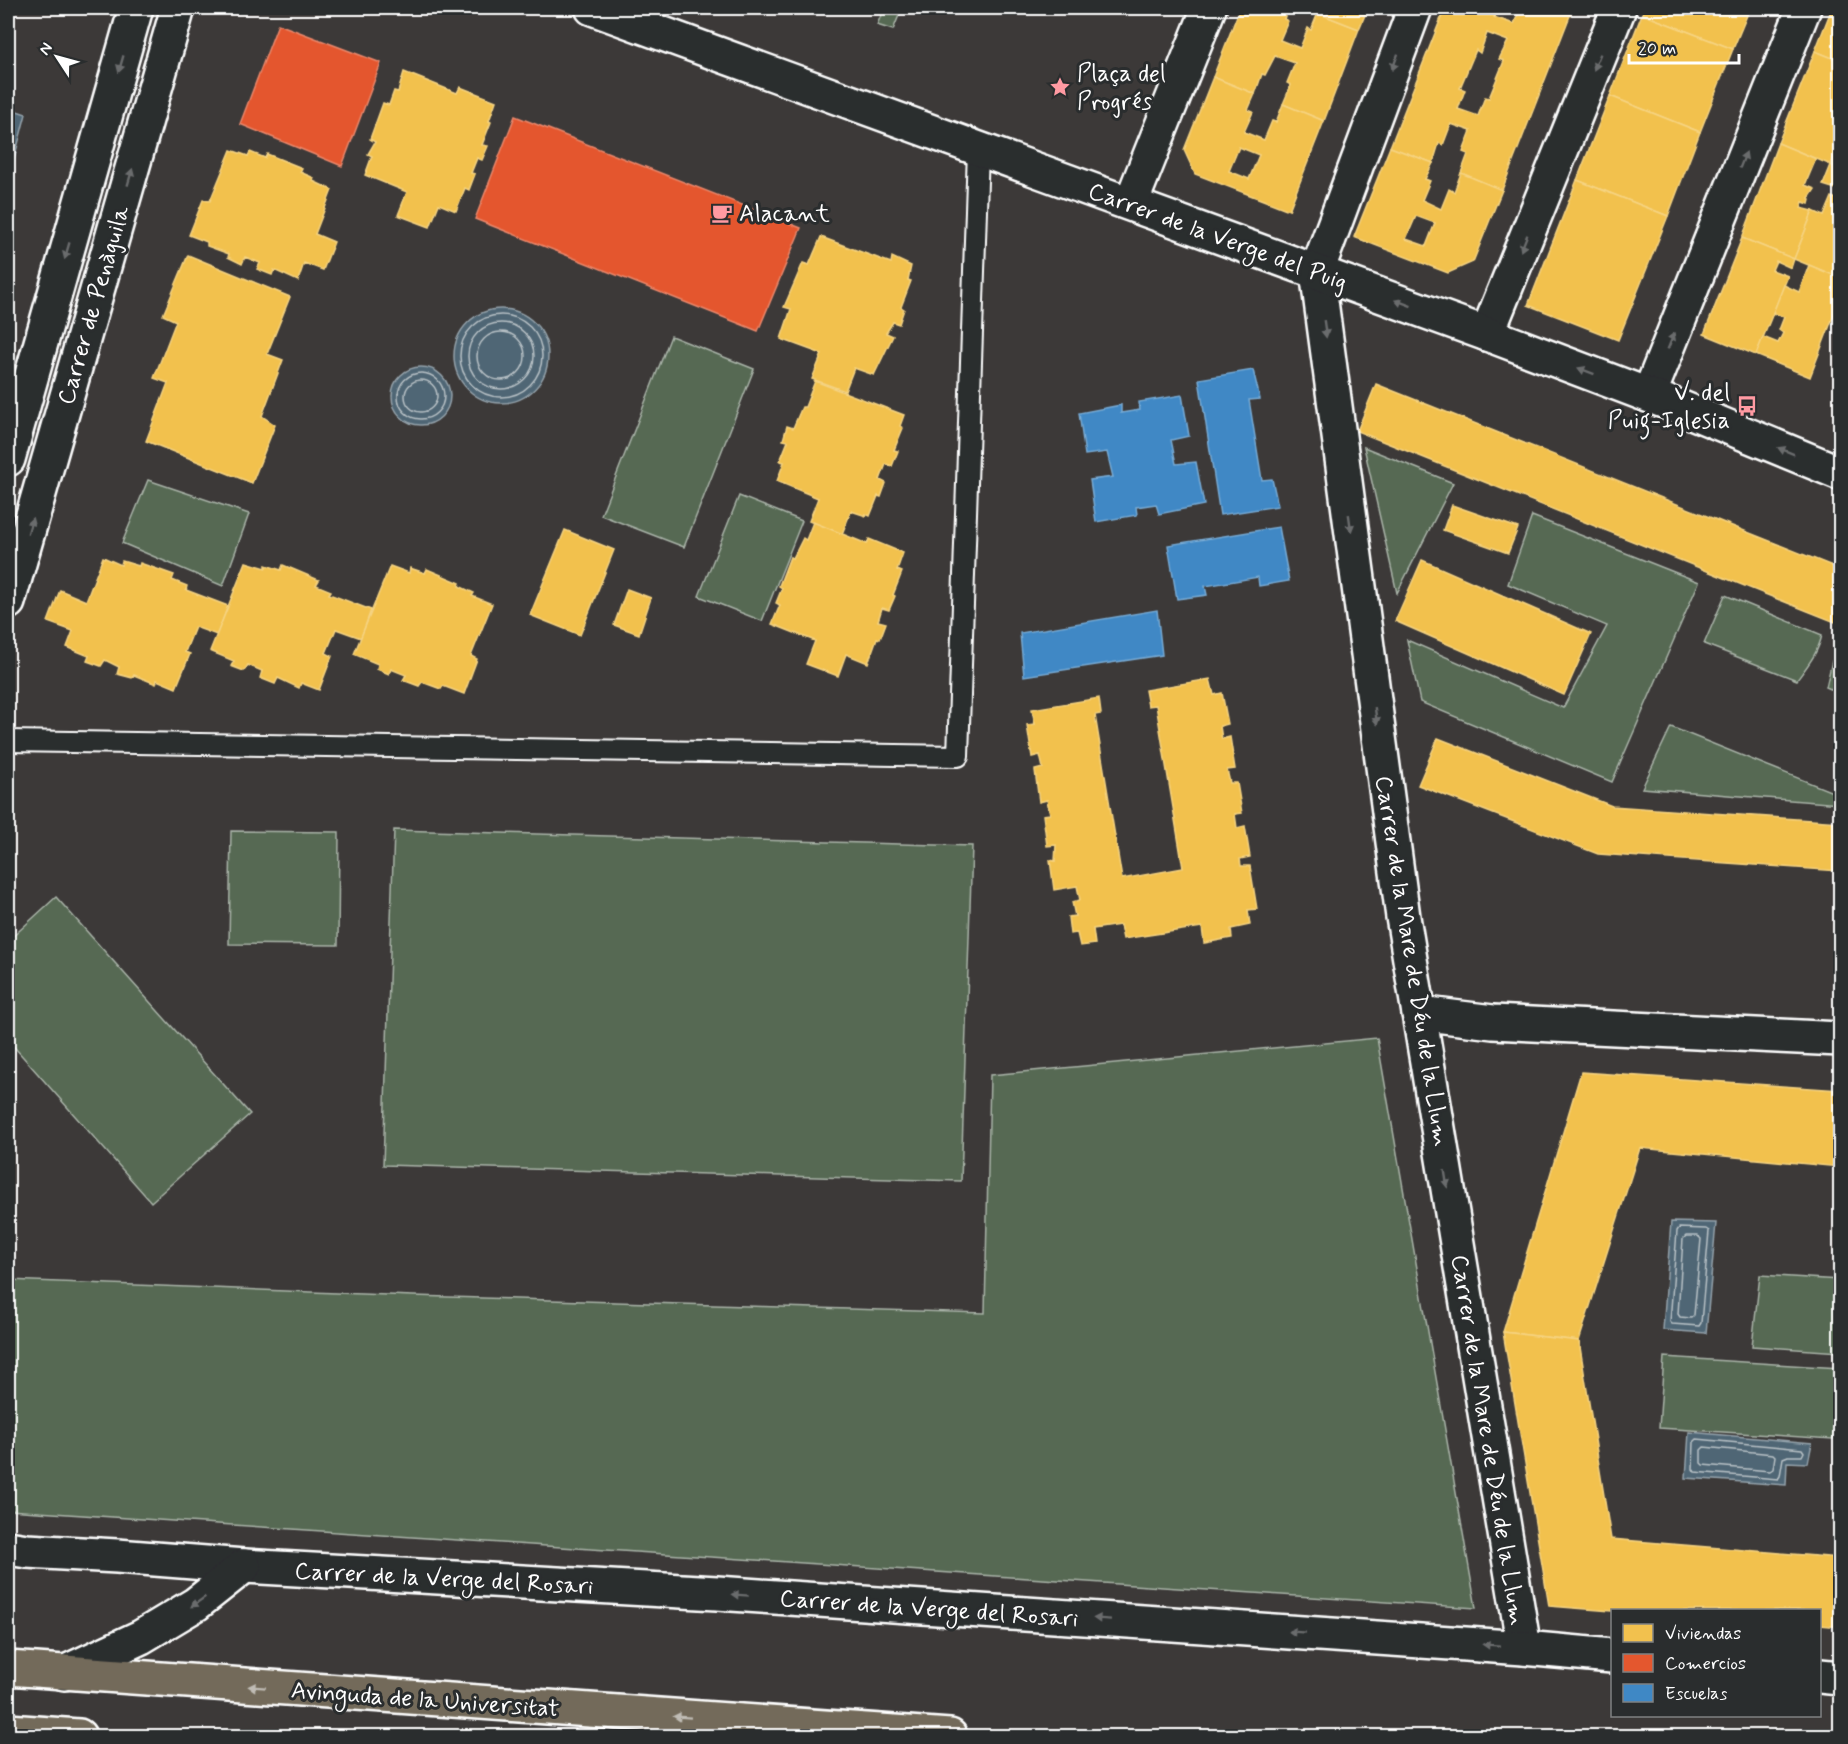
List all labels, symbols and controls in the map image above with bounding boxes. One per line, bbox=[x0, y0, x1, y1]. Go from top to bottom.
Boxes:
north arrow bbox=[27, 27, 87, 87]
scale bar bbox=[1629, 27, 1738, 65]
text: 20 m bbox=[1638, 37, 1676, 61]
text: N bbox=[34, 39, 58, 60]
one-way arrow bbox=[1389, 53, 1399, 71]
one-way arrow bbox=[1592, 53, 1601, 71]
one-way arrow bbox=[116, 55, 125, 73]
place label: Plaça del Progrés bbox=[1077, 59, 1166, 118]
place icon: Plaça del Progrés bbox=[1048, 75, 1072, 99]
one-way arrow bbox=[1739, 151, 1748, 169]
one-way arrow bbox=[126, 168, 135, 186]
street label: Carrer de la Verge del Puig bbox=[1083, 176, 1351, 301]
place label: Alacant bbox=[739, 199, 830, 230]
cafe icon: Alacant bbox=[710, 201, 734, 225]
street label: Carrer de Penàguila bbox=[51, 202, 138, 408]
one-way arrow bbox=[1519, 234, 1529, 252]
one-way arrow bbox=[62, 242, 71, 260]
one-way arrow bbox=[1394, 298, 1412, 307]
one-way arrow bbox=[1320, 320, 1329, 339]
one-way arrow bbox=[1667, 332, 1676, 350]
one-way arrow bbox=[1576, 366, 1594, 376]
place label: V. del Puig-Iglesia bbox=[1608, 378, 1730, 440]
bus stop icon: V. del Puig-Iglesia bbox=[1735, 394, 1759, 418]
one-way arrow bbox=[1777, 446, 1795, 456]
one-way arrow bbox=[1346, 513, 1355, 532]
one-way arrow bbox=[25, 517, 35, 535]
one-way arrow bbox=[1371, 706, 1381, 725]
street label: Carrer de la Mare de Déu de la Llum bbox=[1367, 773, 1456, 1149]
one-way arrow bbox=[1442, 1169, 1451, 1188]
street label: Carrer de la Mare de Déu de la Llum bbox=[1443, 1252, 1532, 1628]
street label: Carrer de la Verge del Rosari bbox=[294, 1556, 594, 1605]
street label: Carrer de la Verge del Rosari bbox=[778, 1584, 1079, 1637]
one-way arrow bbox=[731, 1590, 750, 1600]
one-way arrow bbox=[190, 1596, 206, 1607]
legend bbox=[1611, 1609, 1821, 1717]
one-way arrow bbox=[1093, 1615, 1112, 1624]
text: Viviendas bbox=[1665, 1622, 1741, 1646]
one-way arrow bbox=[1287, 1628, 1306, 1637]
one-way arrow bbox=[1482, 1641, 1501, 1650]
text: Comercios bbox=[1665, 1652, 1746, 1676]
street label: Avinguda de la Universitat bbox=[290, 1676, 560, 1727]
one-way arrow bbox=[248, 1682, 267, 1692]
text: Escuelas bbox=[1665, 1682, 1727, 1706]
one-way arrow bbox=[673, 1713, 692, 1722]

